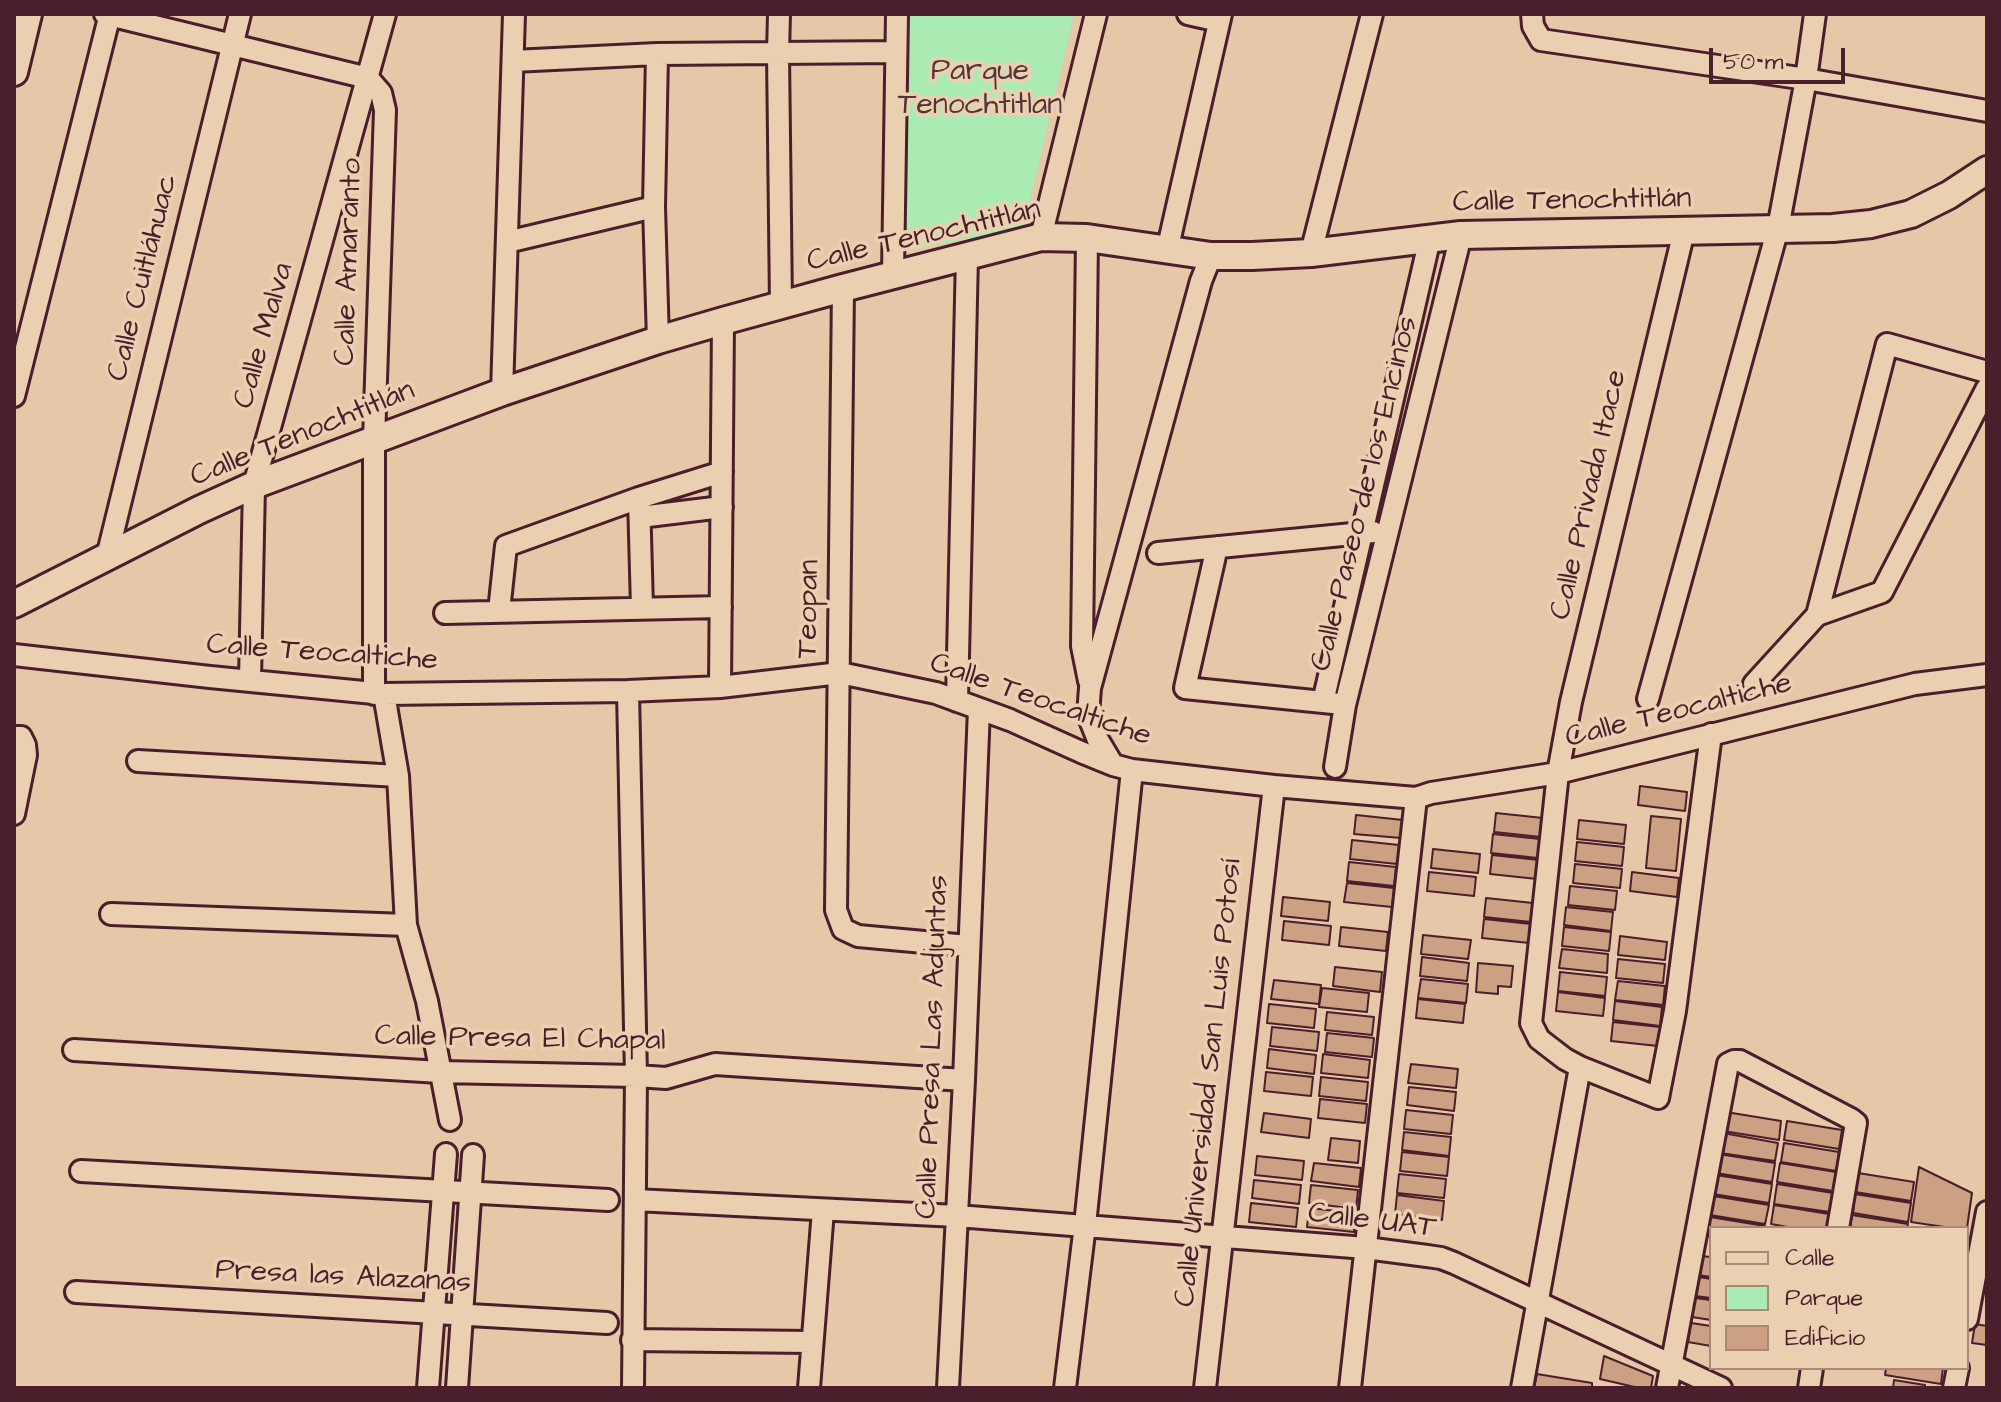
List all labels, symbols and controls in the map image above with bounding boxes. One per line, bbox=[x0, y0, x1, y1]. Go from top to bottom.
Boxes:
scale bar bbox=[1713, 32, 1849, 82]
text: 50 m bbox=[1723, 45, 1783, 79]
park label: Parque Tenochtitlan bbox=[898, 55, 1062, 126]
street label: Calle Amaranto bbox=[328, 158, 372, 366]
street label: Calle Cuitláhuac bbox=[101, 171, 187, 385]
street label: Calle Tenochtitlán bbox=[1452, 182, 1692, 222]
street label: Calle Tenochtitlán bbox=[804, 193, 1044, 281]
street label: Calle Malva bbox=[227, 259, 303, 413]
street label: Calle Paseo de los Encinos bbox=[1304, 313, 1428, 675]
street label: Calle Privada Itace bbox=[1544, 367, 1636, 623]
street label: Calle Tenochtitlán bbox=[186, 374, 420, 496]
street label: Teopan bbox=[791, 559, 829, 659]
street label: Calle Teocaltiche bbox=[205, 628, 439, 680]
street label: Calle Teocaltiche bbox=[925, 646, 1155, 756]
street label: Calle Teocaltiche bbox=[1562, 667, 1796, 757]
street label: Calle Universidad San Luis Potosí bbox=[1169, 857, 1251, 1309]
street label: Calle Presa Las Adjuntas bbox=[910, 874, 958, 1220]
street label: Calle Presa El Chapal bbox=[374, 1019, 666, 1061]
street label: Calle UAT bbox=[1306, 1196, 1438, 1248]
legend bbox=[1709, 1226, 1969, 1370]
text: Calle bbox=[1785, 1241, 1835, 1275]
street label: Presa las Alazanas bbox=[214, 1253, 472, 1303]
text: Parque bbox=[1785, 1281, 1863, 1315]
text: Edificio bbox=[1785, 1321, 1865, 1355]

